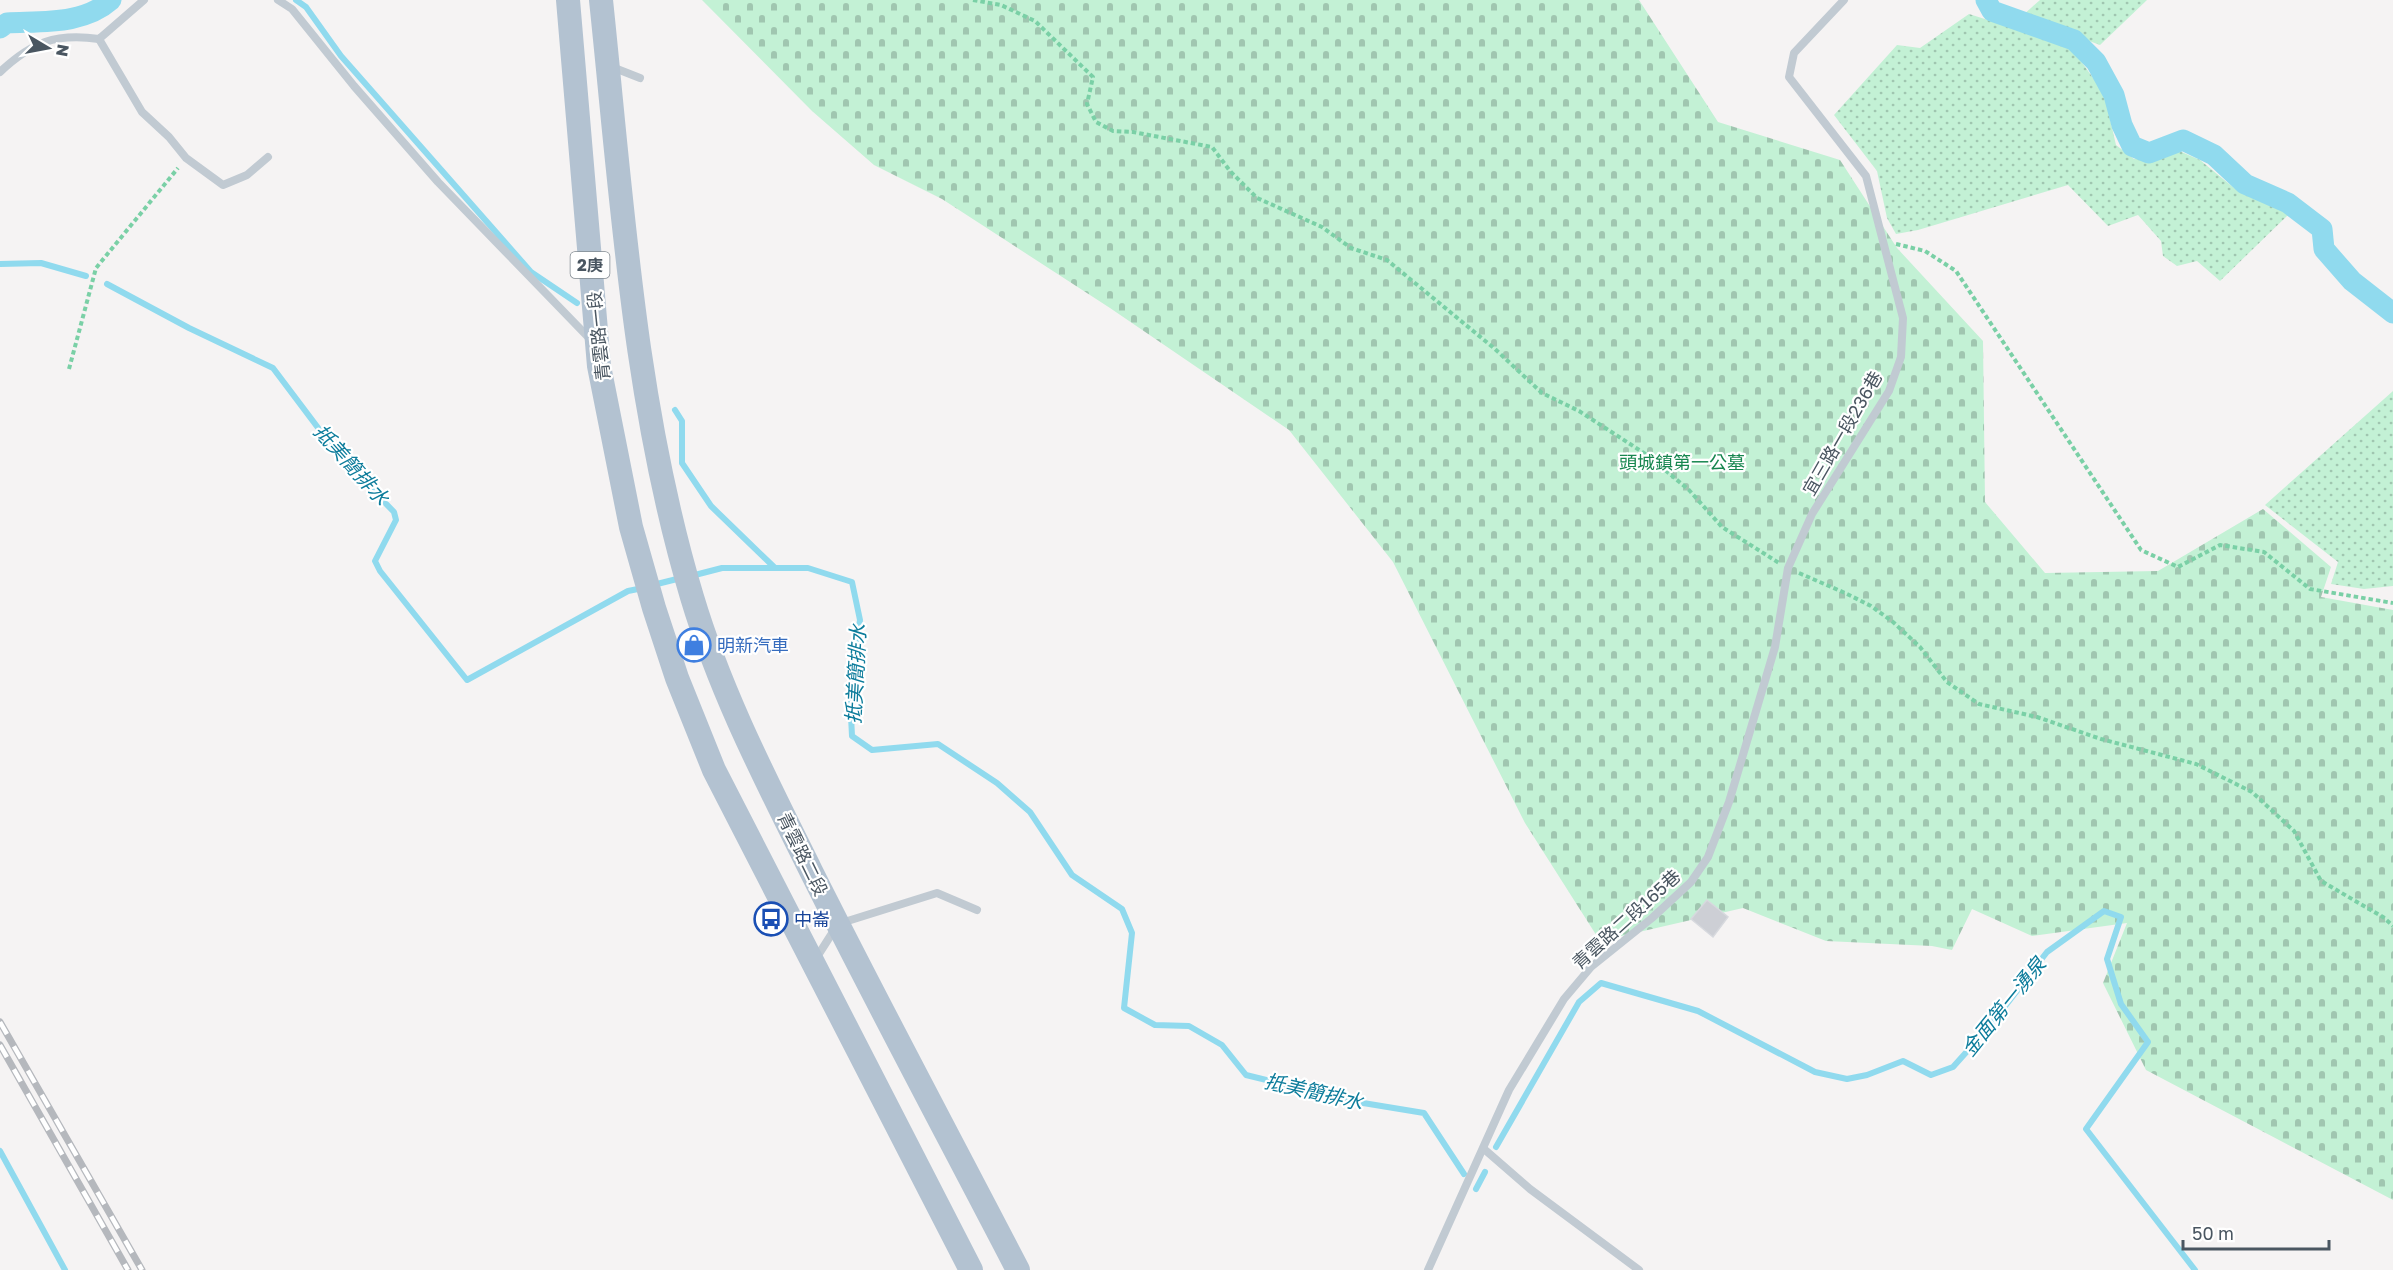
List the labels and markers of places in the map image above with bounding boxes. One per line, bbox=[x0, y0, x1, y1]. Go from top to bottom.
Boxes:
shop icon: 明新汽車 bbox=[676, 627, 712, 663]
place label: 明新汽車 bbox=[717, 634, 789, 656]
bus stop icon: 中崙 bbox=[753, 901, 789, 937]
place label: 中崙 bbox=[794, 908, 830, 930]

